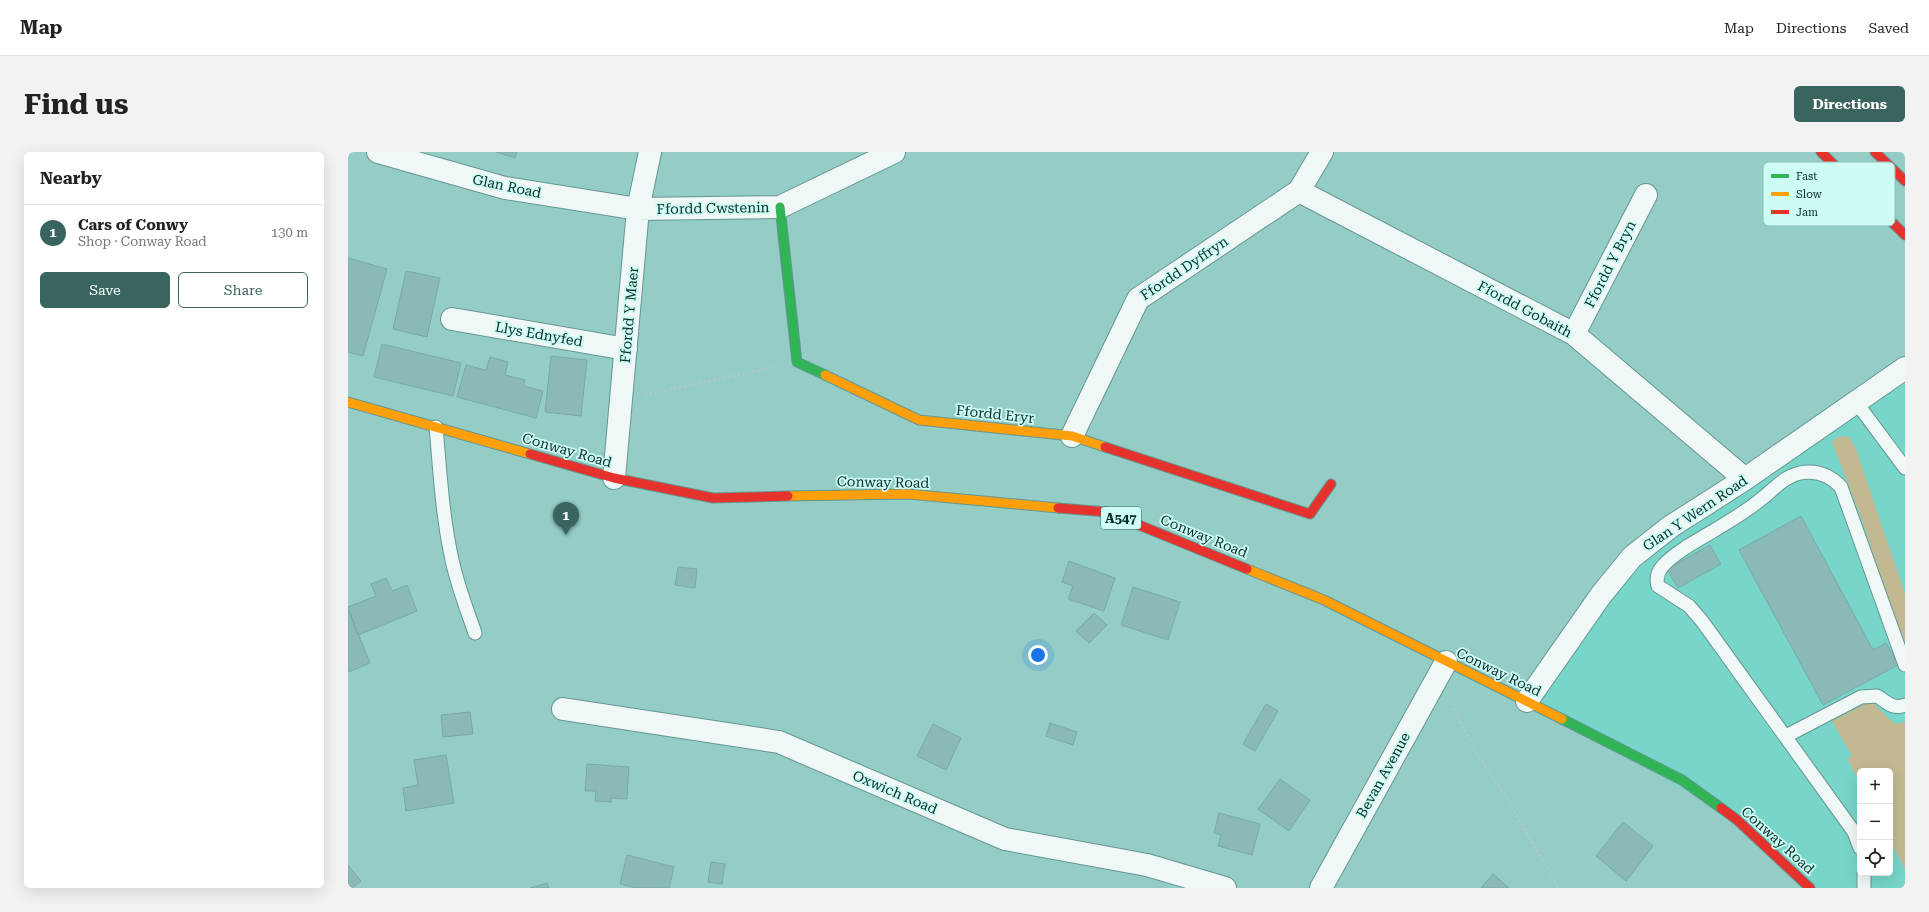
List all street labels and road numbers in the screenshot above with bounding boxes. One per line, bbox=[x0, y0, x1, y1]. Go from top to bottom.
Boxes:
street label: Glan Road bbox=[471, 171, 543, 201]
street label: Ffordd Cwstenin bbox=[656, 199, 770, 217]
street label: Ffordd Y Bryn bbox=[1581, 218, 1639, 310]
street label: Ffordd Dyffryn bbox=[1137, 233, 1231, 303]
street label: Ffordd Y Maer bbox=[617, 266, 641, 364]
street label: Ffordd Gobaith bbox=[1475, 277, 1575, 341]
street label: Llys Ednyfed bbox=[494, 318, 584, 350]
street label: Ffordd Eryr bbox=[955, 402, 1035, 426]
street label: Conway Road bbox=[520, 430, 614, 470]
street label: Glan Y Wern Road bbox=[1640, 472, 1750, 554]
street label: Conway Road bbox=[837, 473, 929, 491]
road number: A547 bbox=[1101, 507, 1141, 529]
street label: Conway Road bbox=[1158, 511, 1250, 561]
street label: Conway Road bbox=[1454, 645, 1544, 699]
street label: Bevan Avenue bbox=[1353, 729, 1413, 820]
street label: Oxwich Road bbox=[850, 767, 940, 817]
street label: Conway Road bbox=[1738, 803, 1818, 877]

